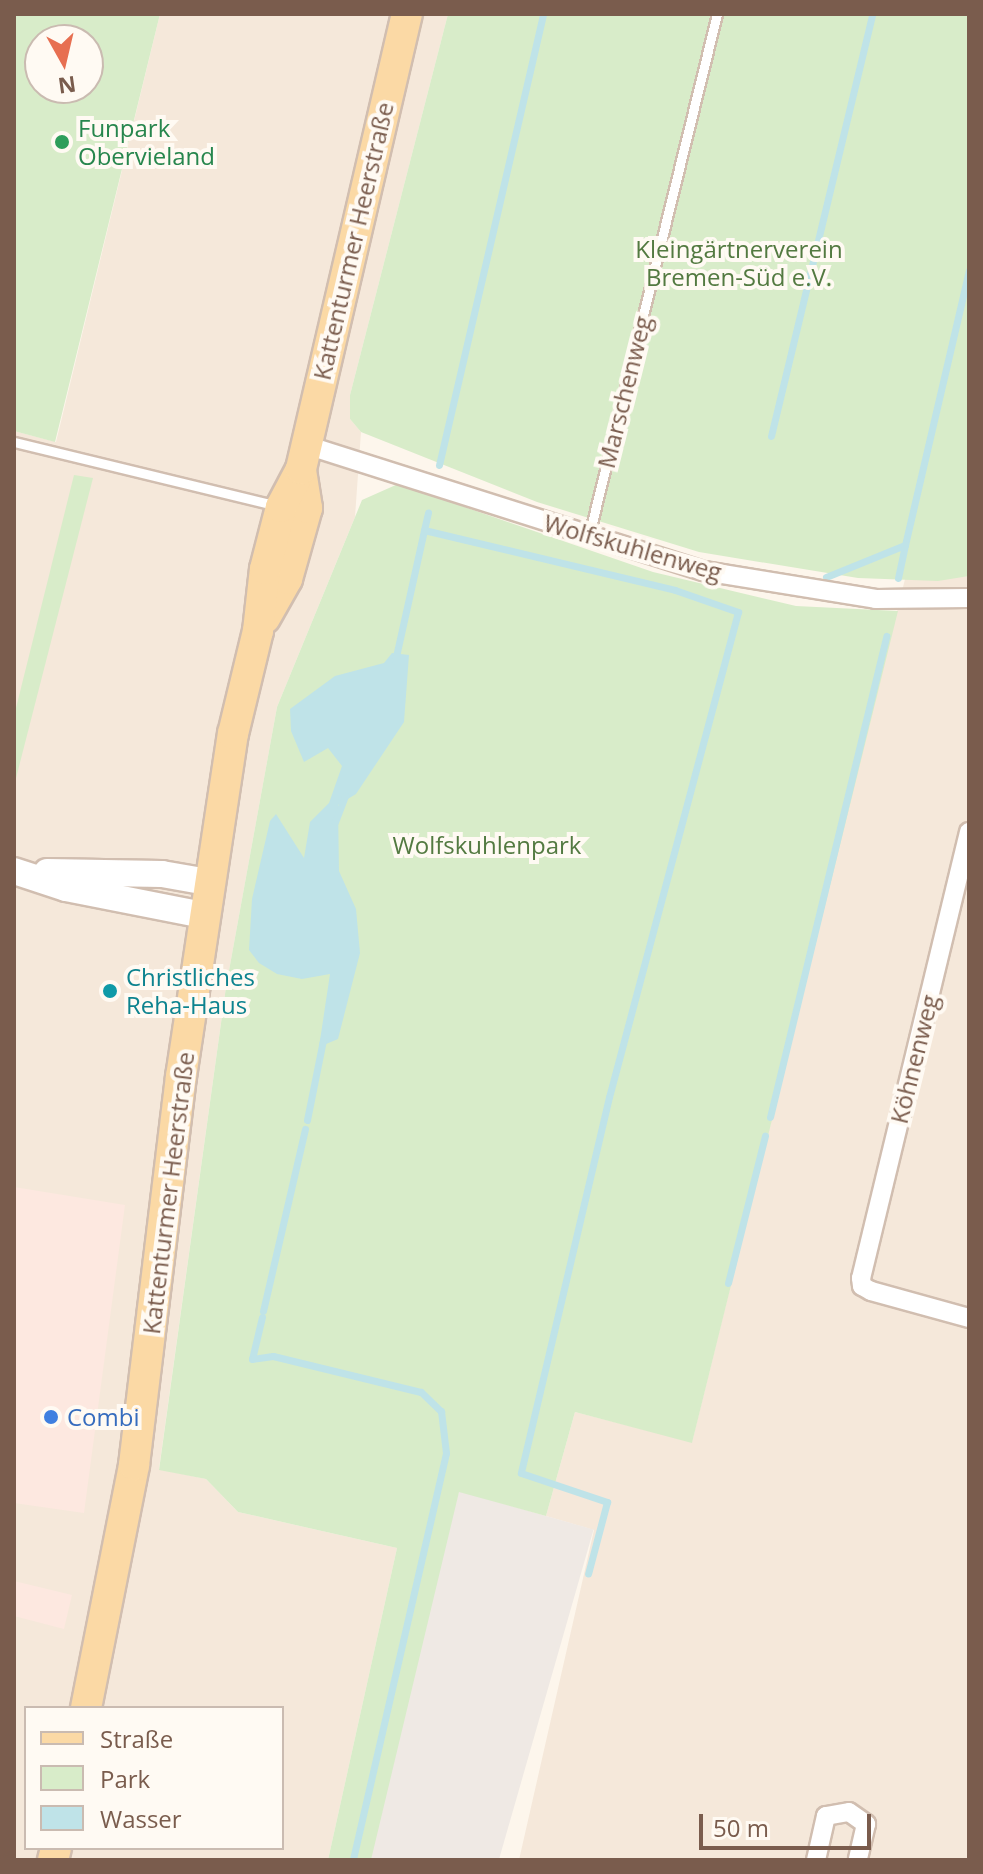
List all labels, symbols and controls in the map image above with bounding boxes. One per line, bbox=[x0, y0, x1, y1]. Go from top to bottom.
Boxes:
north arrow bbox=[24, 24, 104, 104]
text: N bbox=[56, 70, 78, 102]
street label: Kattenturmer Heerstraße bbox=[307, 99, 399, 383]
place label: Funpark Obervieland bbox=[78, 114, 215, 170]
marker: Funpark Obervieland bbox=[53, 133, 71, 151]
park label: Kleingärtnerverein Bremen-Süd e.V. bbox=[635, 235, 843, 291]
street label: Marschenweg bbox=[591, 313, 657, 471]
street label: Wolfskuhlenweg bbox=[541, 508, 725, 586]
park label: Wolfskuhlenpark bbox=[393, 831, 581, 859]
place label: Christliches Reha-Haus bbox=[126, 963, 255, 1019]
marker: Christliches Reha-Haus bbox=[101, 982, 119, 1000]
street label: Köhnenweg bbox=[884, 992, 944, 1126]
street label: Kattenturmer Heerstraße bbox=[136, 1050, 200, 1336]
place label: Combi bbox=[67, 1403, 140, 1431]
marker: Combi bbox=[42, 1408, 60, 1426]
legend bbox=[24, 1706, 284, 1850]
text: Straße bbox=[100, 1722, 173, 1755]
text: Park bbox=[100, 1762, 150, 1795]
scale bar bbox=[703, 1798, 875, 1848]
text: Wasser bbox=[100, 1802, 182, 1835]
text: 50 m bbox=[713, 1811, 769, 1844]

